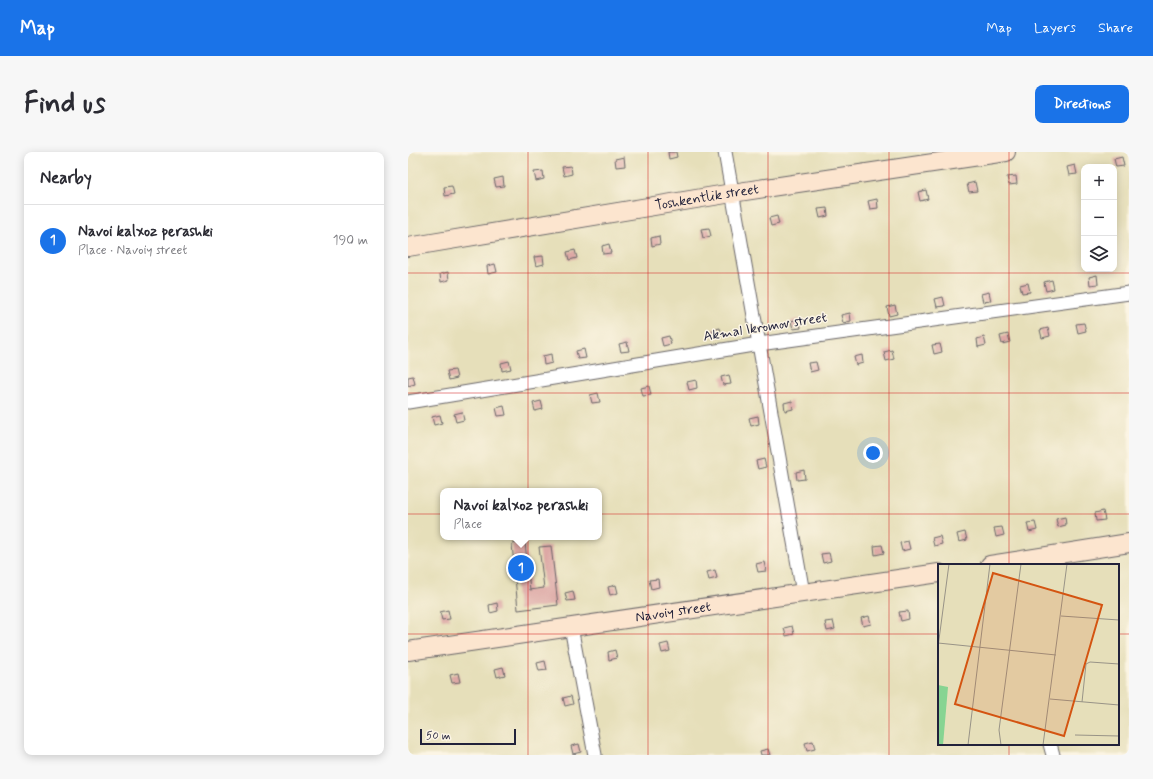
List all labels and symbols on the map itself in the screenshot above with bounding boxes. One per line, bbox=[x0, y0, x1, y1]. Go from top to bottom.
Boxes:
street label: Toshkentlik street bbox=[654, 180, 760, 215]
street label: Akmal Ikromov street bbox=[702, 308, 828, 346]
your location bbox=[863, 443, 883, 463]
pin: 1 bbox=[508, 553, 534, 583]
inset map bbox=[938, 564, 1119, 745]
street label: Navoiy street bbox=[634, 598, 712, 626]
scale bar bbox=[420, 727, 516, 746]

